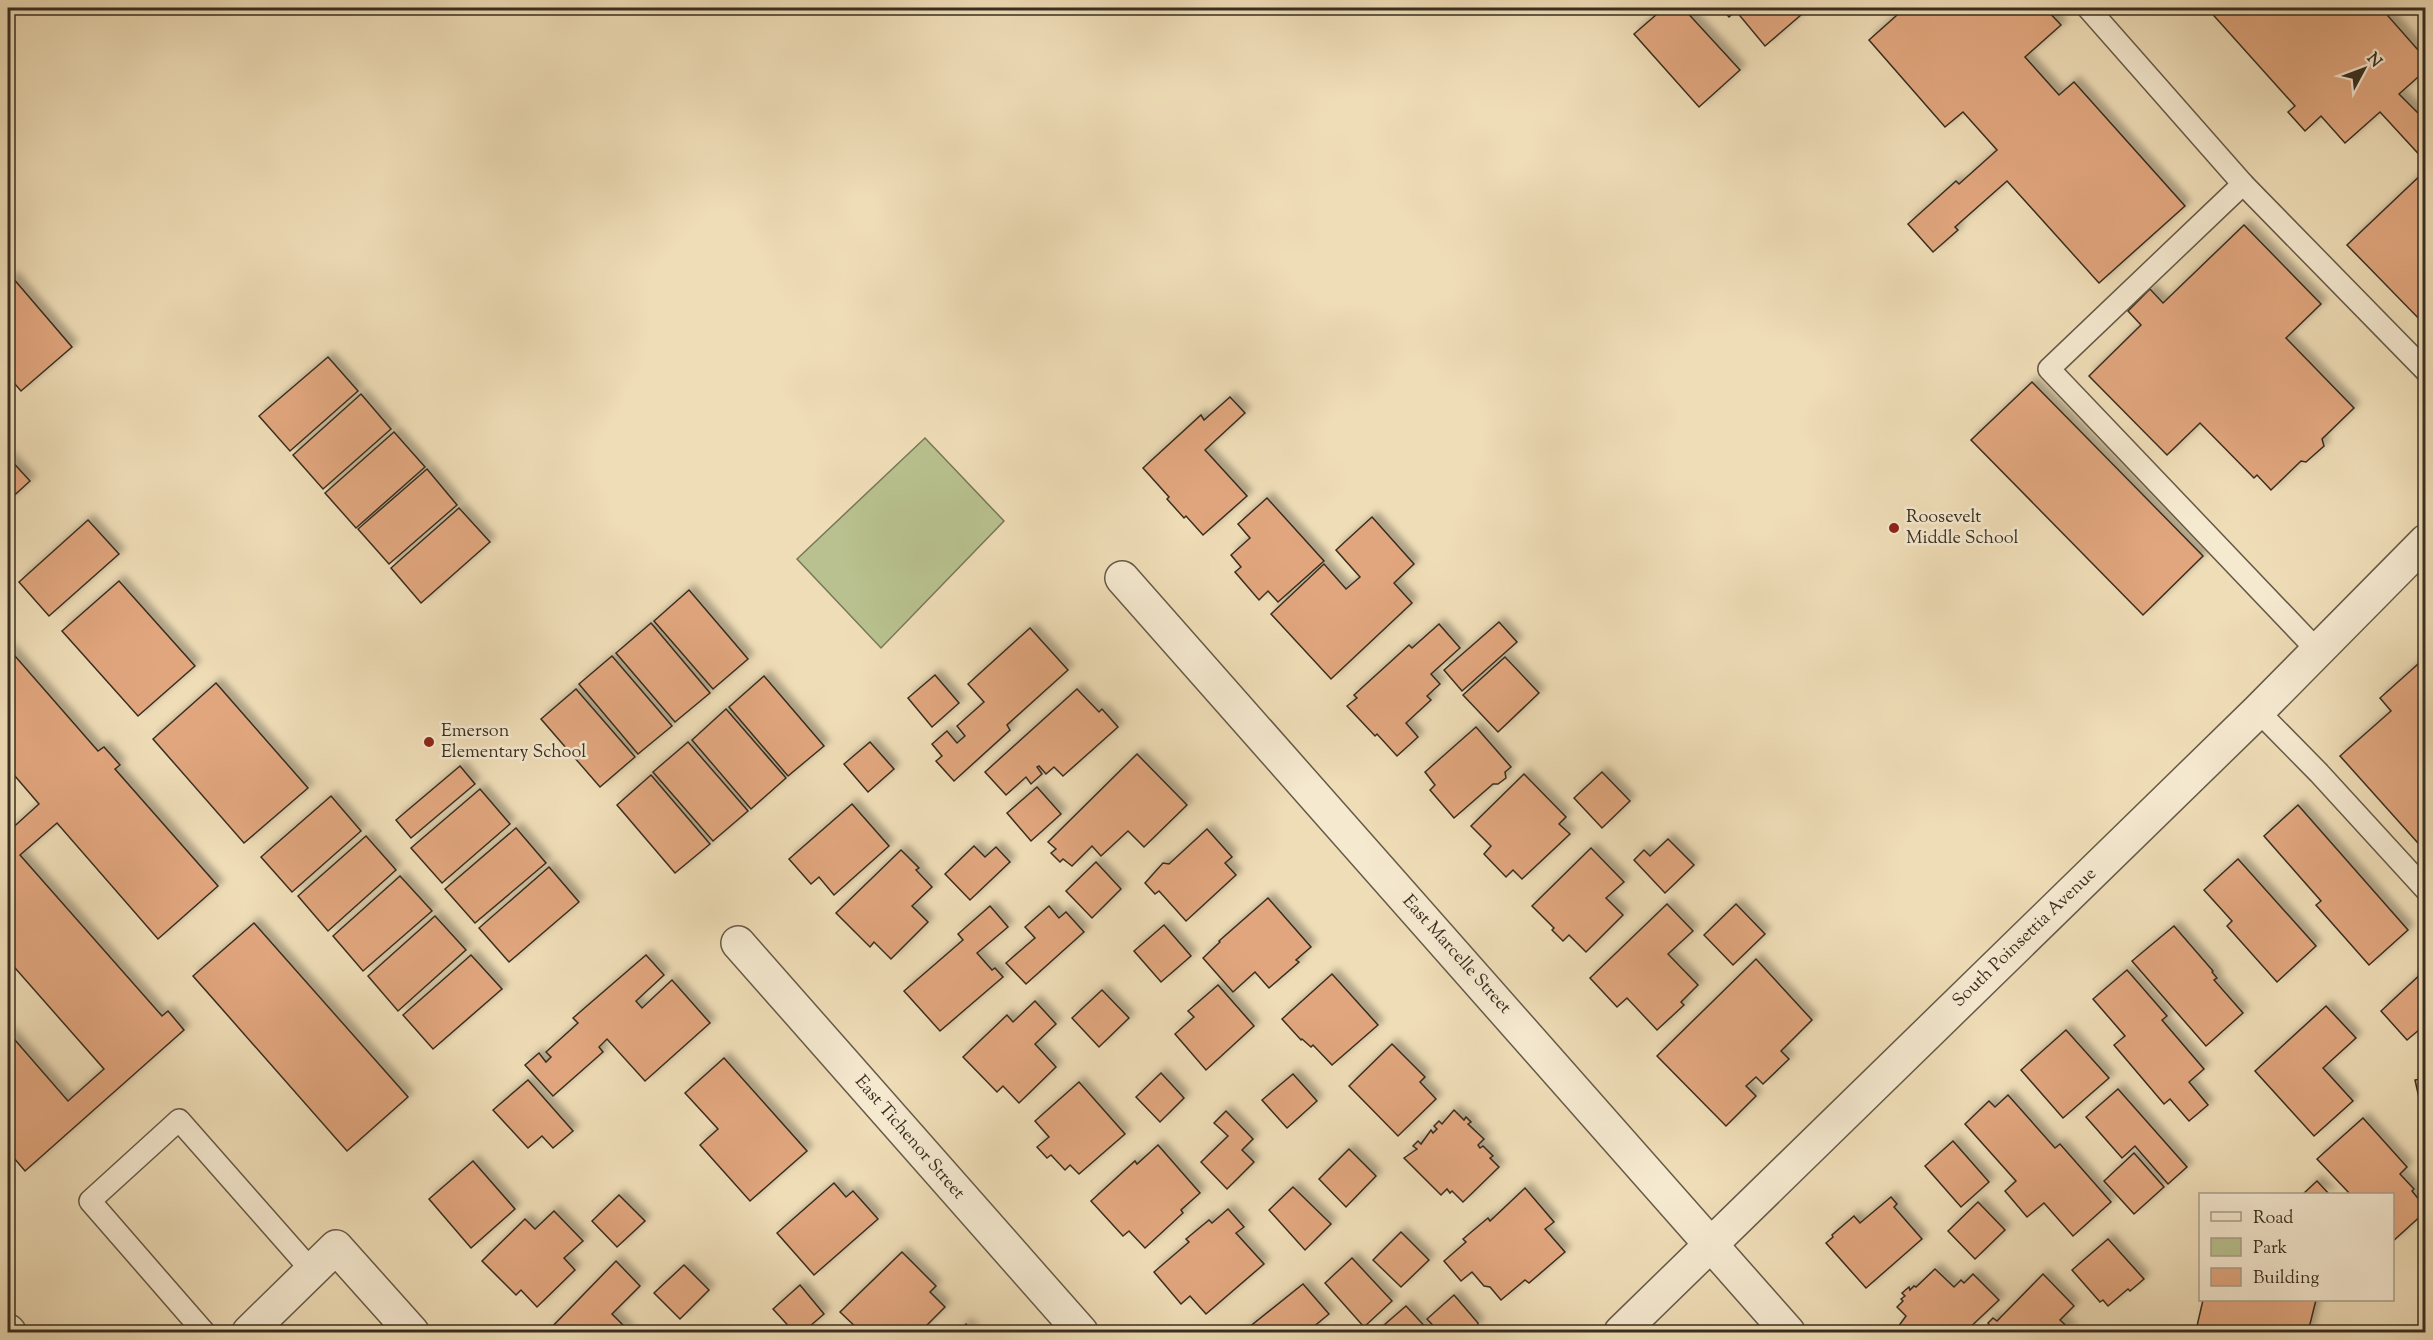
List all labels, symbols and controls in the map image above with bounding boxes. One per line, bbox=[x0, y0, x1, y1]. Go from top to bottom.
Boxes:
north arrow bbox=[2334, 39, 2394, 99]
text: N bbox=[2361, 48, 2386, 73]
place label: Roosevelt Middle School bbox=[1906, 505, 2019, 552]
marker: Roosevelt Middle School bbox=[1887, 521, 1901, 535]
place label: Emerson Elementary School bbox=[441, 719, 586, 766]
marker: Emerson Elementary School bbox=[422, 735, 436, 749]
street label: South Poinsettia Avenue bbox=[1947, 862, 2103, 1014]
street label: East Marcelle Street bbox=[1395, 890, 1517, 1020]
street label: East Tichenor Street bbox=[848, 1070, 970, 1206]
legend bbox=[2199, 1193, 2394, 1301]
text: Road bbox=[2253, 1206, 2293, 1232]
text: Park bbox=[2253, 1236, 2288, 1262]
text: Building bbox=[2253, 1266, 2319, 1292]

